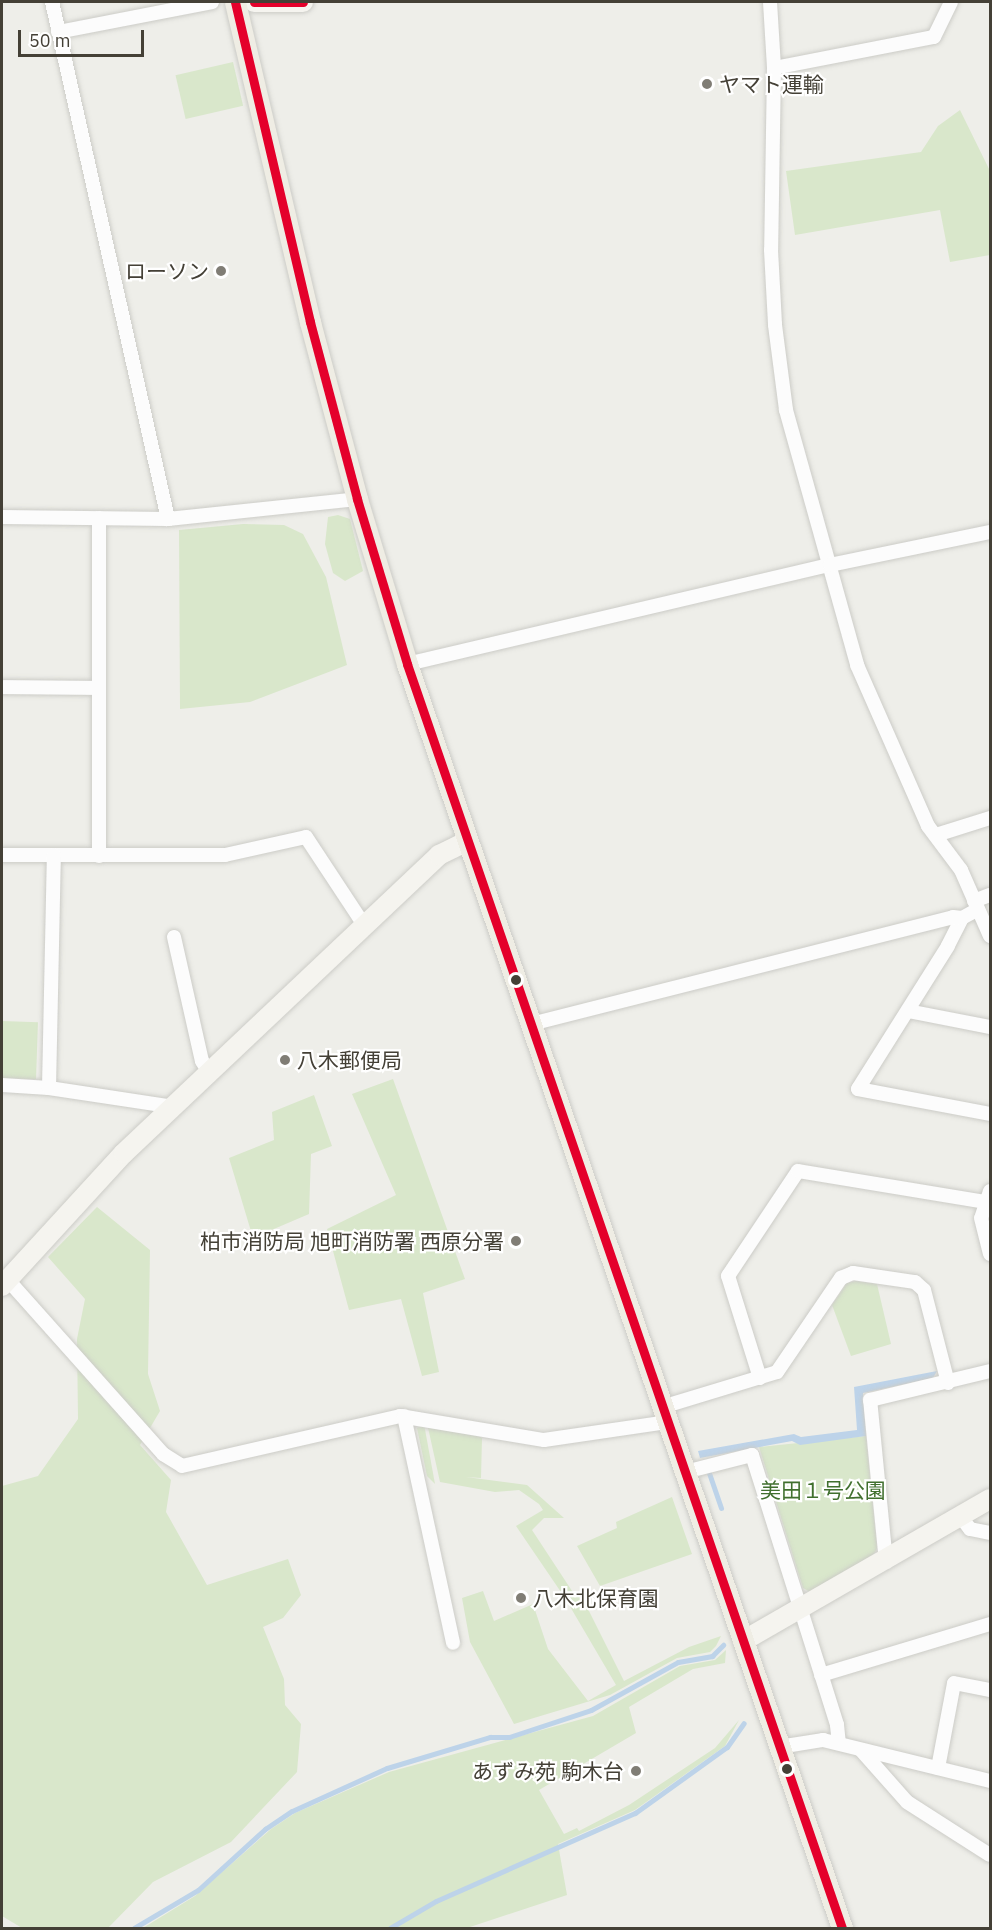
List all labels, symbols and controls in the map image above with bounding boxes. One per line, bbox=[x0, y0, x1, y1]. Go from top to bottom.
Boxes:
scale bar bbox=[21, 18, 147, 56]
text: 50 m bbox=[29, 29, 71, 52]
place label: ヤマト運輸 bbox=[719, 71, 824, 97]
marker: ヤマト運輸 bbox=[700, 77, 714, 91]
place label: ローソン bbox=[125, 258, 209, 284]
marker: ローソン bbox=[214, 264, 228, 278]
unlabelled marker bbox=[510, 974, 522, 986]
place label: 八木郵便局 bbox=[297, 1047, 402, 1073]
marker: 八木郵便局 bbox=[278, 1053, 292, 1067]
place label: 柏市消防局 旭町消防署 西原分署 bbox=[200, 1228, 504, 1254]
marker: 柏市消防局 旭町消防署 西原分署 bbox=[509, 1234, 523, 1248]
park label: 美田１号公園 bbox=[760, 1477, 886, 1503]
place label: 八木北保育園 bbox=[533, 1585, 659, 1611]
marker: 八木北保育園 bbox=[514, 1591, 528, 1605]
place label: あずみ苑 駒木台 bbox=[472, 1758, 624, 1784]
unlabelled marker bbox=[781, 1763, 793, 1775]
marker: あずみ苑 駒木台 bbox=[629, 1764, 643, 1778]

